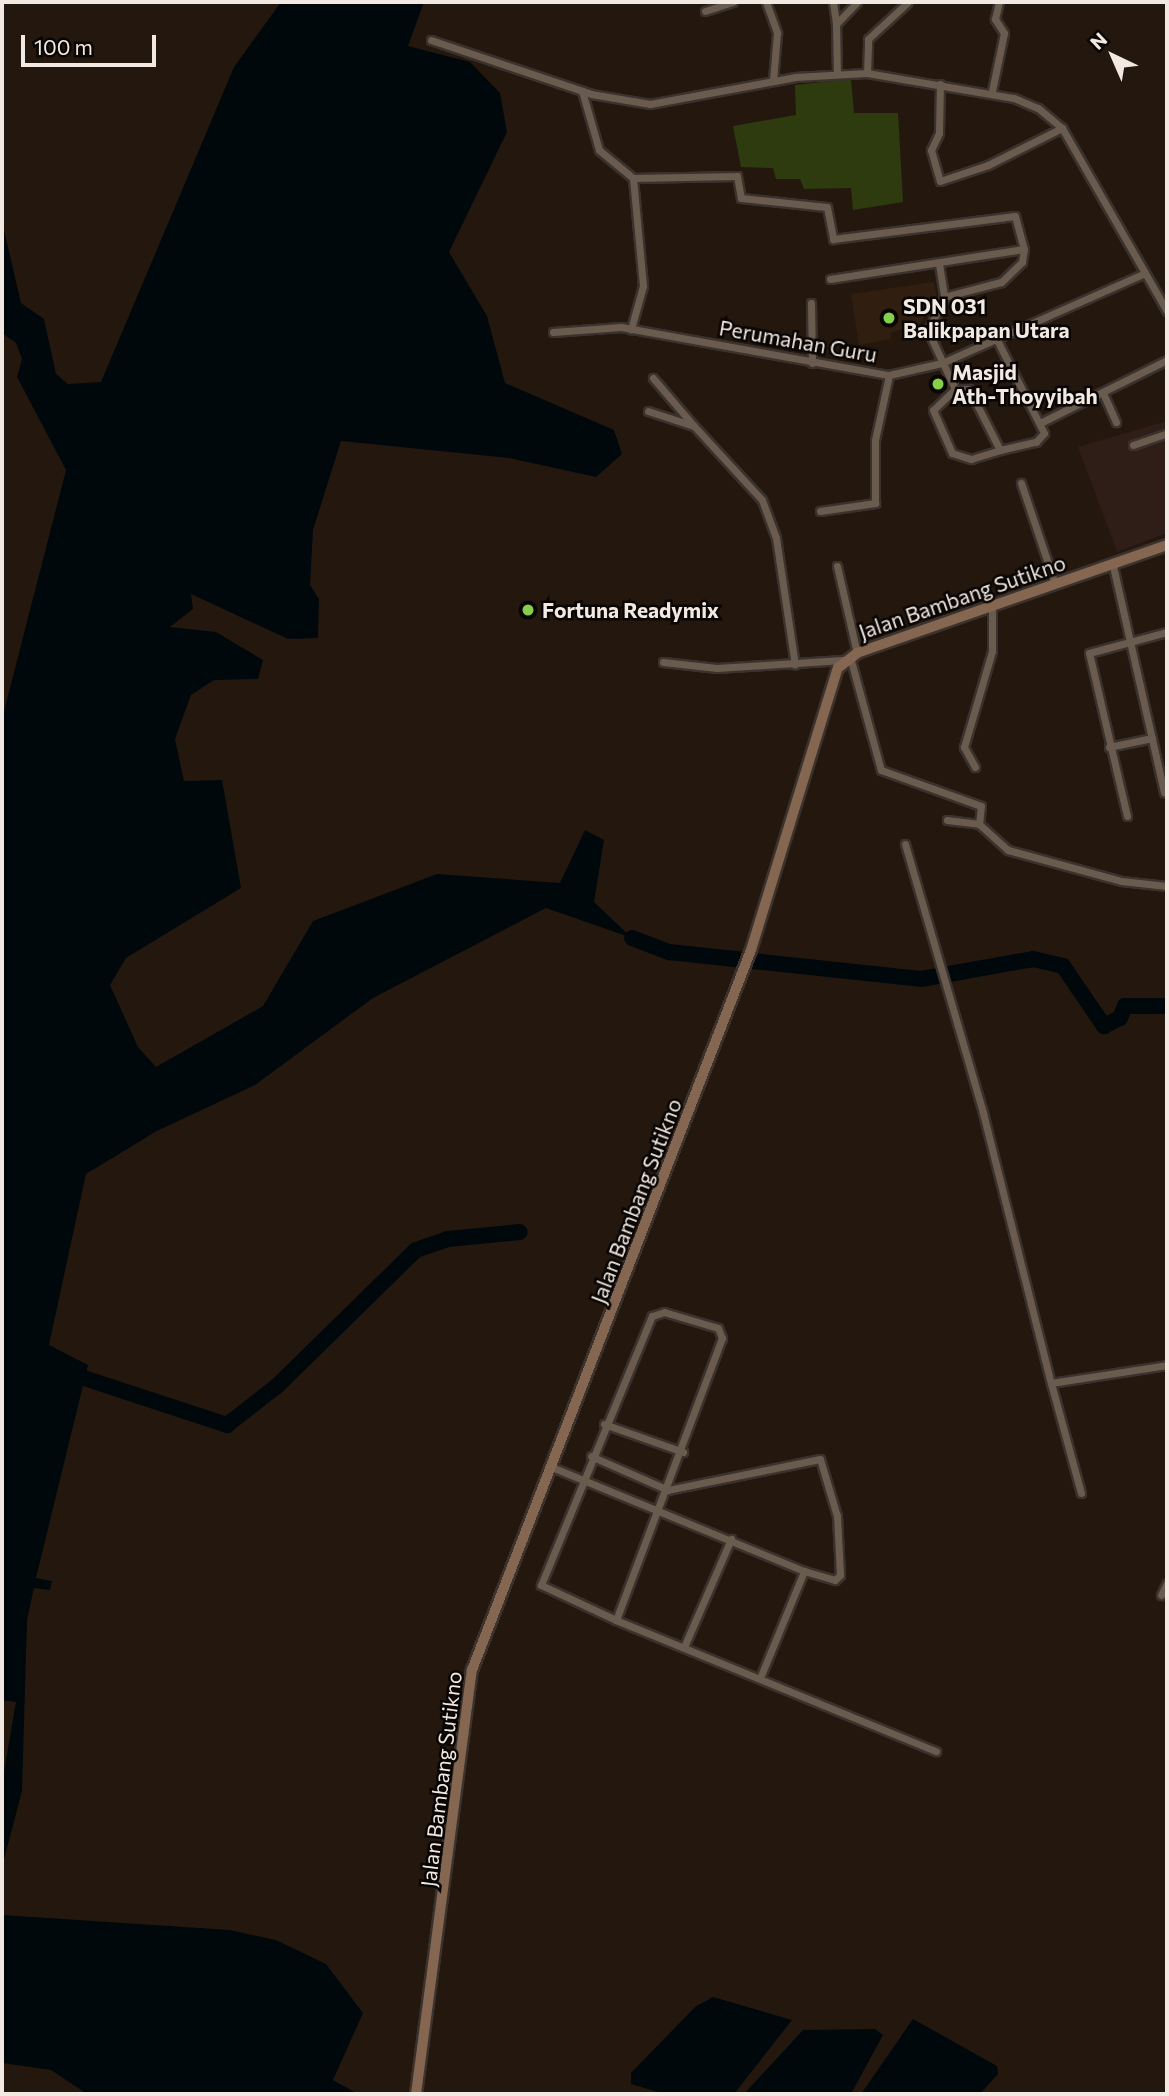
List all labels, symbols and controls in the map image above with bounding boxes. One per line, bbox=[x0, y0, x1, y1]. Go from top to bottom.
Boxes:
scale bar bbox=[24, 21, 159, 65]
north arrow bbox=[1078, 21, 1148, 91]
text: N bbox=[1085, 27, 1111, 54]
text: 100 m bbox=[34, 34, 93, 59]
place label: SDN 031 Balikpapan Utara bbox=[903, 293, 1070, 343]
marker: SDN 031 Balikpapan Utara bbox=[881, 310, 897, 326]
street label: Perumahan Guru bbox=[717, 315, 879, 367]
place label: Masjid Ath-Thoyyibah bbox=[952, 359, 1098, 409]
marker: Masjid Ath-Thoyyibah bbox=[930, 376, 946, 392]
street label: Jalan Bambang Sutikno bbox=[855, 550, 1069, 644]
place label: Fortuna Readymix bbox=[542, 597, 719, 623]
marker: Fortuna Readymix bbox=[520, 602, 536, 618]
street label: Jalan Bambang Sutikno bbox=[585, 1095, 687, 1307]
street label: Jalan Bambang Sutikno bbox=[415, 1670, 467, 1888]

